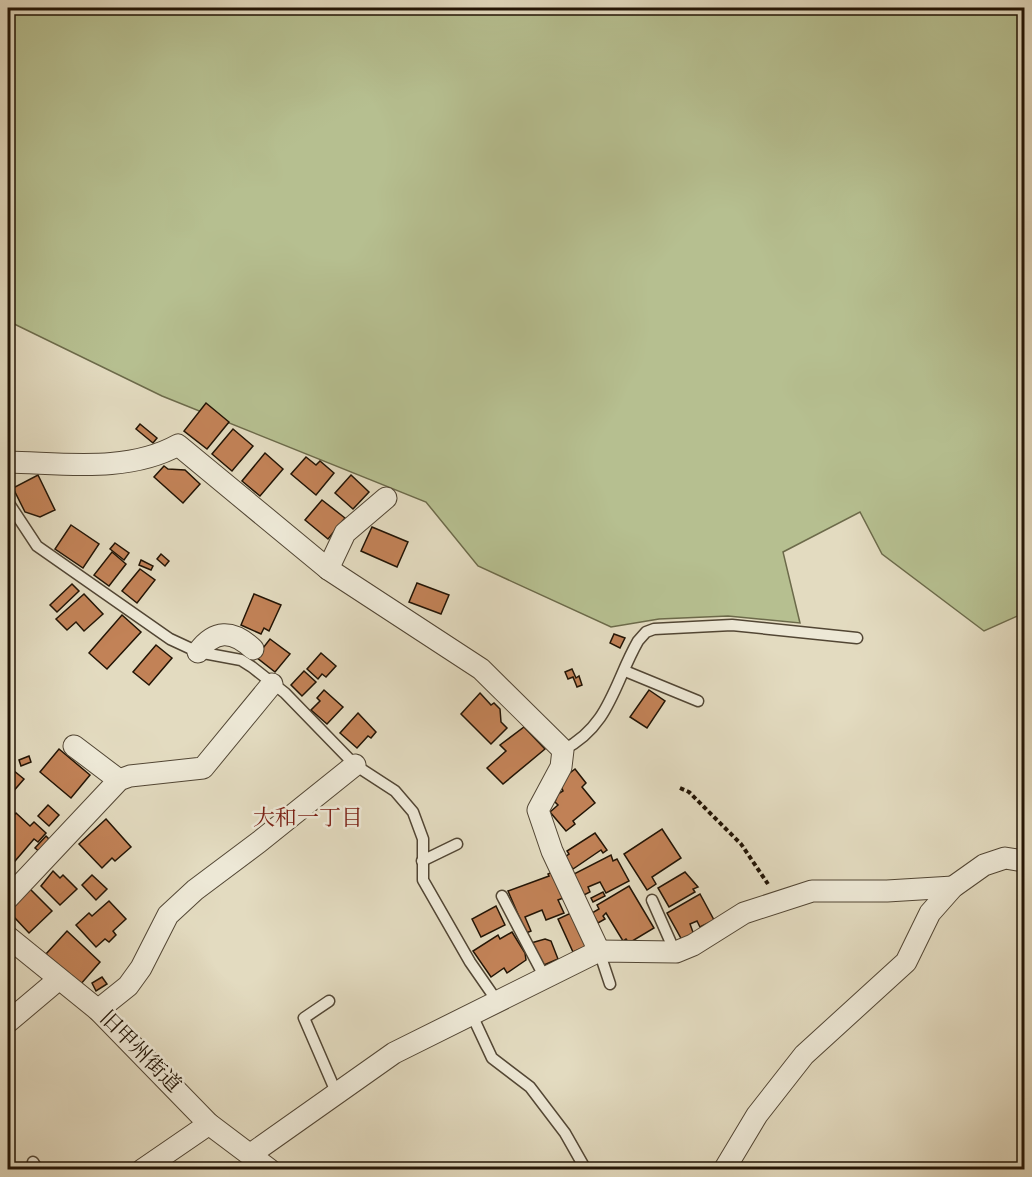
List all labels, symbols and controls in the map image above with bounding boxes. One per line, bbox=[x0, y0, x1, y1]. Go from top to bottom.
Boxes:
district label: 大和一丁目 bbox=[253, 805, 363, 832]
street label: 旧甲州街道 bbox=[94, 1006, 186, 1098]

